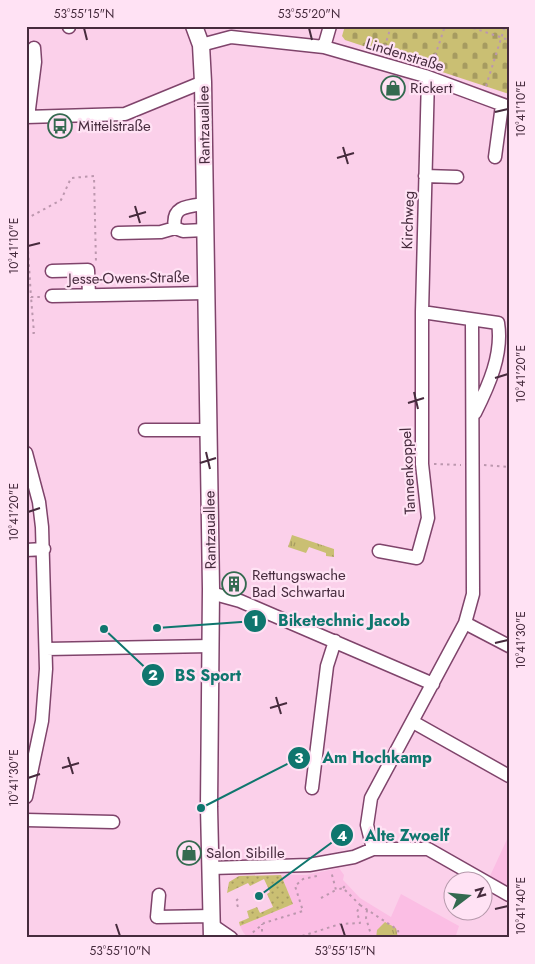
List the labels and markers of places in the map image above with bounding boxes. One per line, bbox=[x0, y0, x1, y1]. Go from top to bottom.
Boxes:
shop icon: Rickert bbox=[380, 75, 406, 101]
place label: Rickert bbox=[410, 77, 453, 99]
bus stop icon: Mittelstraße bbox=[47, 113, 73, 139]
place label: Mittelstraße bbox=[78, 115, 151, 137]
place label: Rettungswache Bad Schwartau bbox=[252, 564, 346, 603]
building icon: Rettungswache Bad Schwartau bbox=[221, 571, 247, 597]
callout: Biketechnic Jacob bbox=[243, 605, 420, 636]
callout: BS Sport bbox=[140, 659, 251, 690]
callout: Am Hochkamp bbox=[287, 742, 441, 773]
callout: Alte Zwoelf bbox=[330, 820, 459, 851]
shop icon: Salon Sibille bbox=[176, 840, 202, 866]
place label: Salon Sibille bbox=[206, 842, 285, 864]

